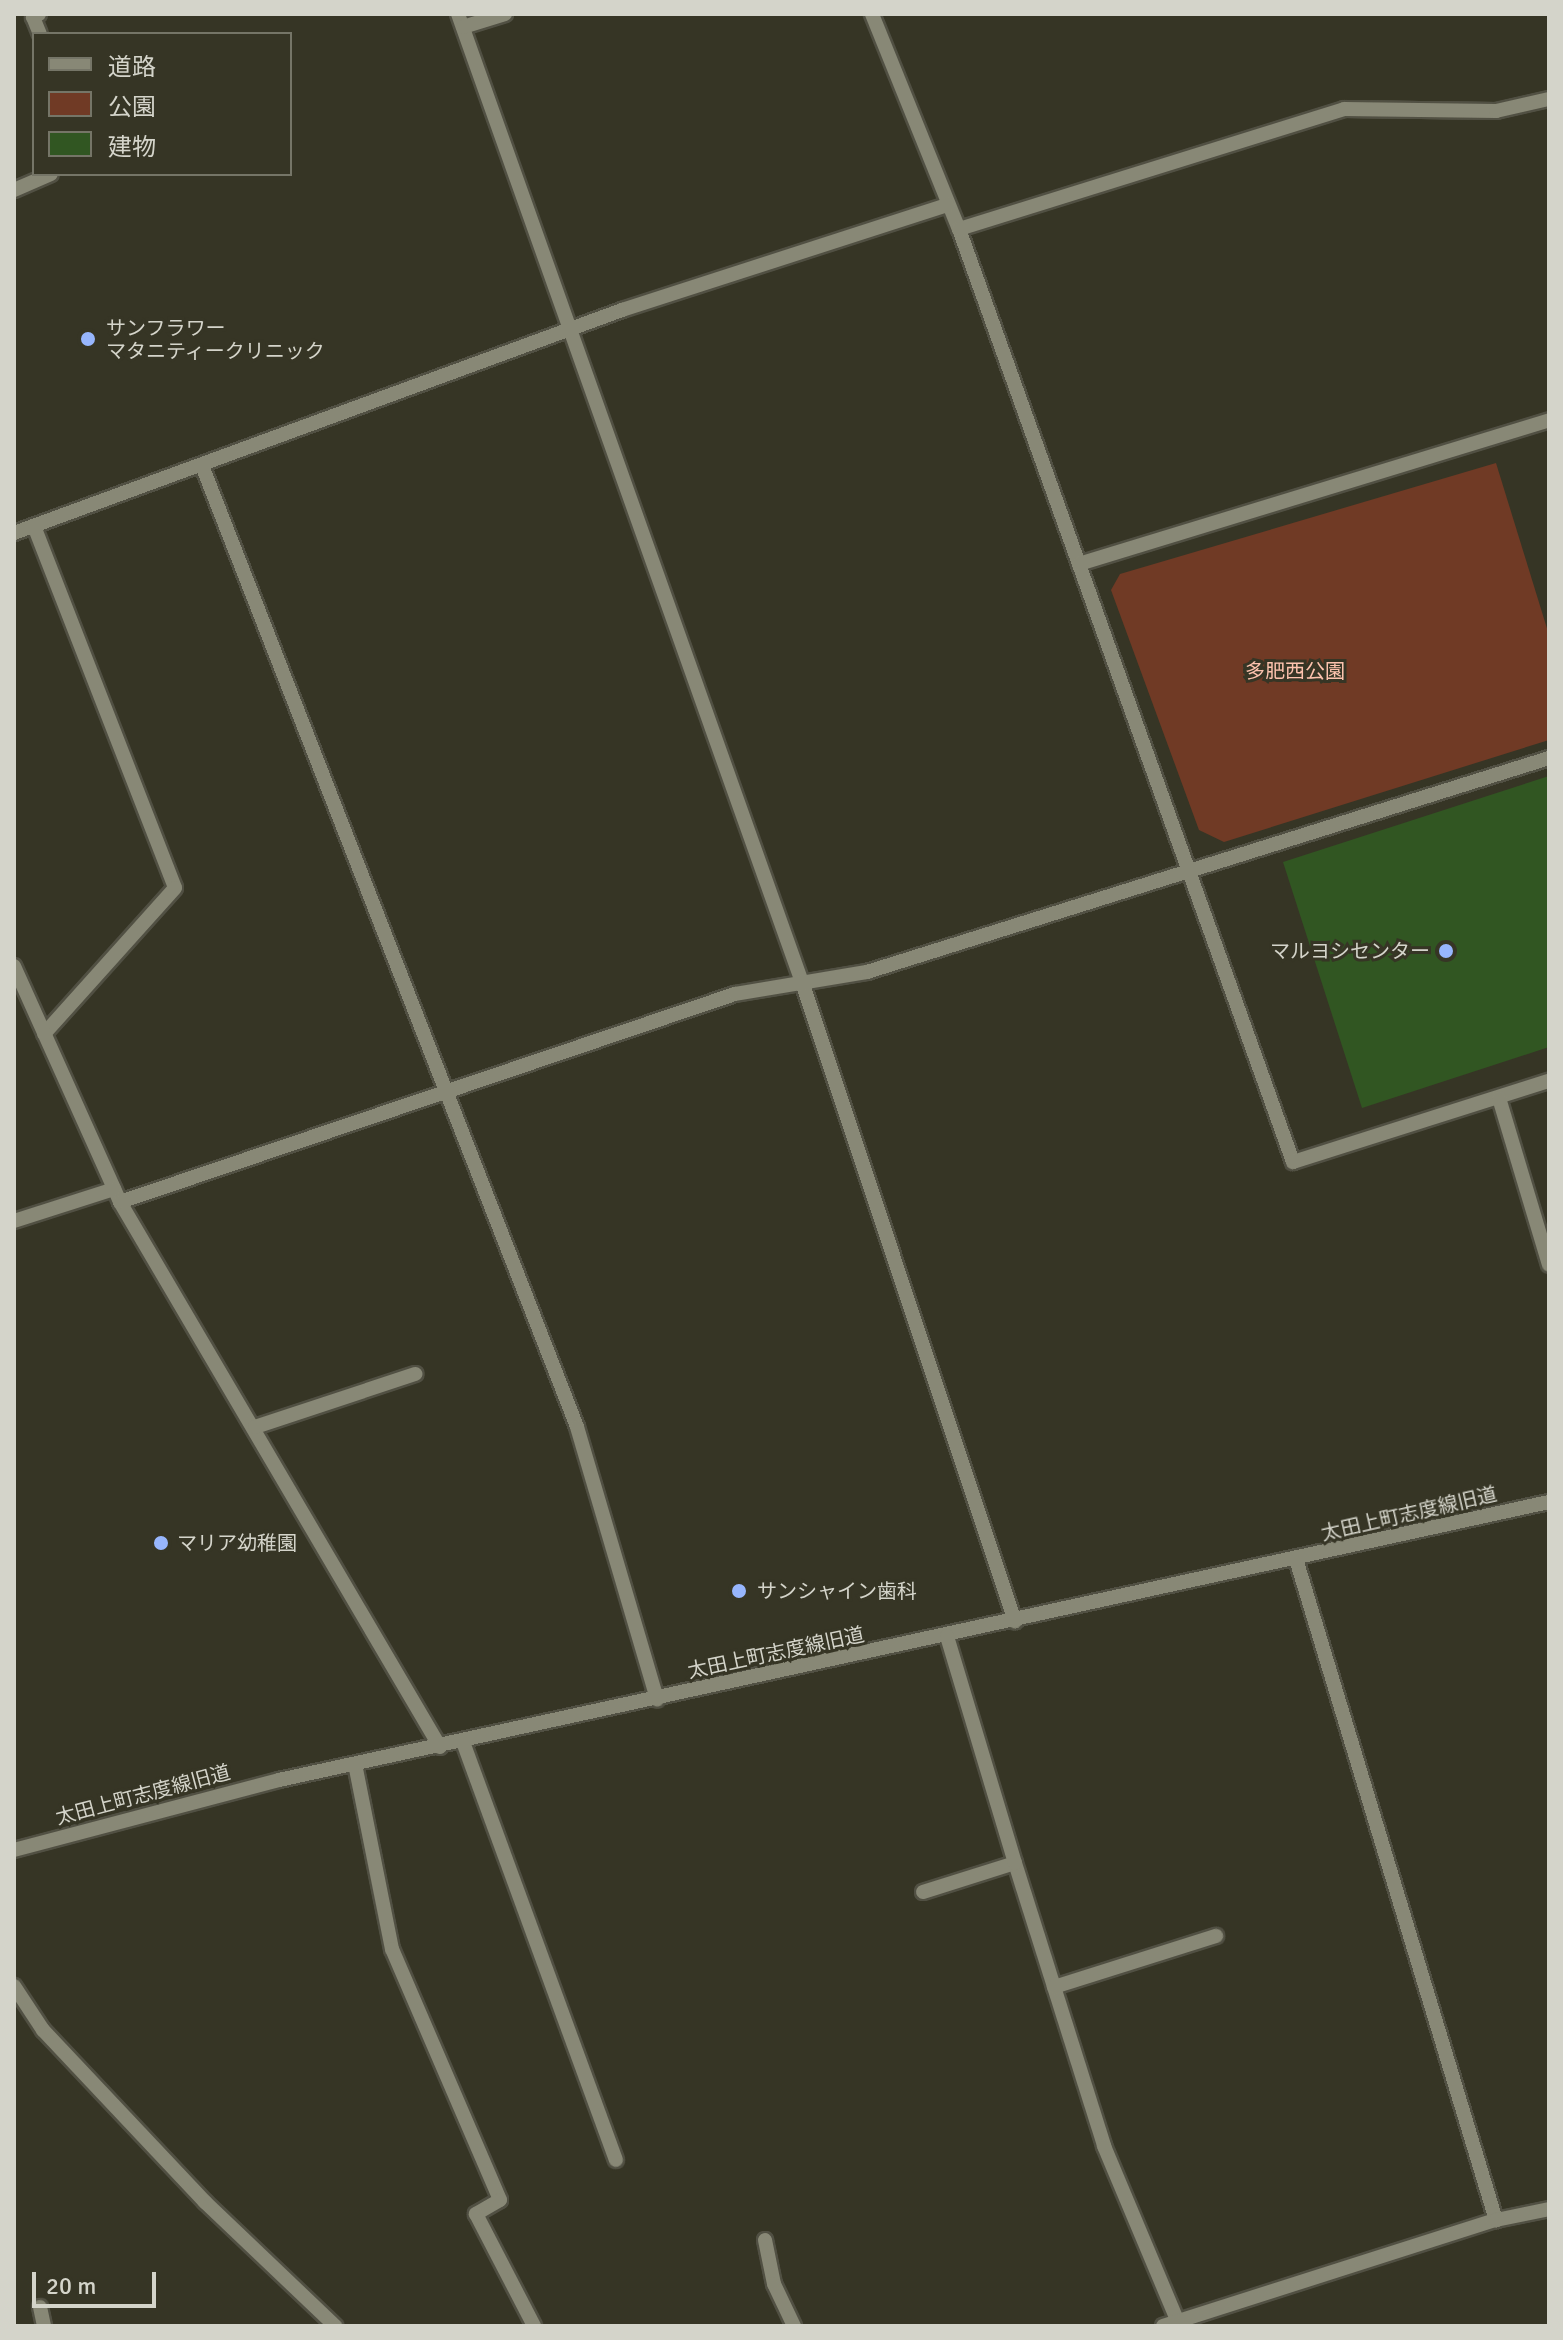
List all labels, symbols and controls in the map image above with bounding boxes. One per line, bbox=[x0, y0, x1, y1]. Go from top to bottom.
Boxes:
legend bbox=[32, 32, 292, 176]
text: 道路 bbox=[108, 52, 156, 82]
text: 公園 bbox=[108, 92, 156, 122]
text: 建物 bbox=[108, 132, 156, 162]
place label: サンフラワー マタニティークリニック bbox=[106, 316, 326, 363]
marker: サンフラワー マタニティークリニック bbox=[77, 328, 99, 350]
park label: 多肥西公園 bbox=[1245, 659, 1345, 683]
place label: マルヨシセンター bbox=[1270, 939, 1430, 963]
marker: マルヨシセンター bbox=[1437, 942, 1455, 960]
street label: 太田上町志度線旧道 bbox=[1319, 1482, 1499, 1546]
place label: マリア幼稚園 bbox=[177, 1531, 297, 1555]
marker: マリア幼稚園 bbox=[152, 1534, 170, 1552]
place label: サンシャイン歯科 bbox=[757, 1579, 917, 1603]
marker: サンシャイン歯科 bbox=[728, 1580, 750, 1602]
street label: 太田上町志度線旧道 bbox=[685, 1623, 867, 1683]
street label: 太田上町志度線旧道 bbox=[53, 1760, 233, 1830]
scale bar bbox=[36, 2256, 160, 2306]
text: 20 m bbox=[46, 2271, 96, 2301]

